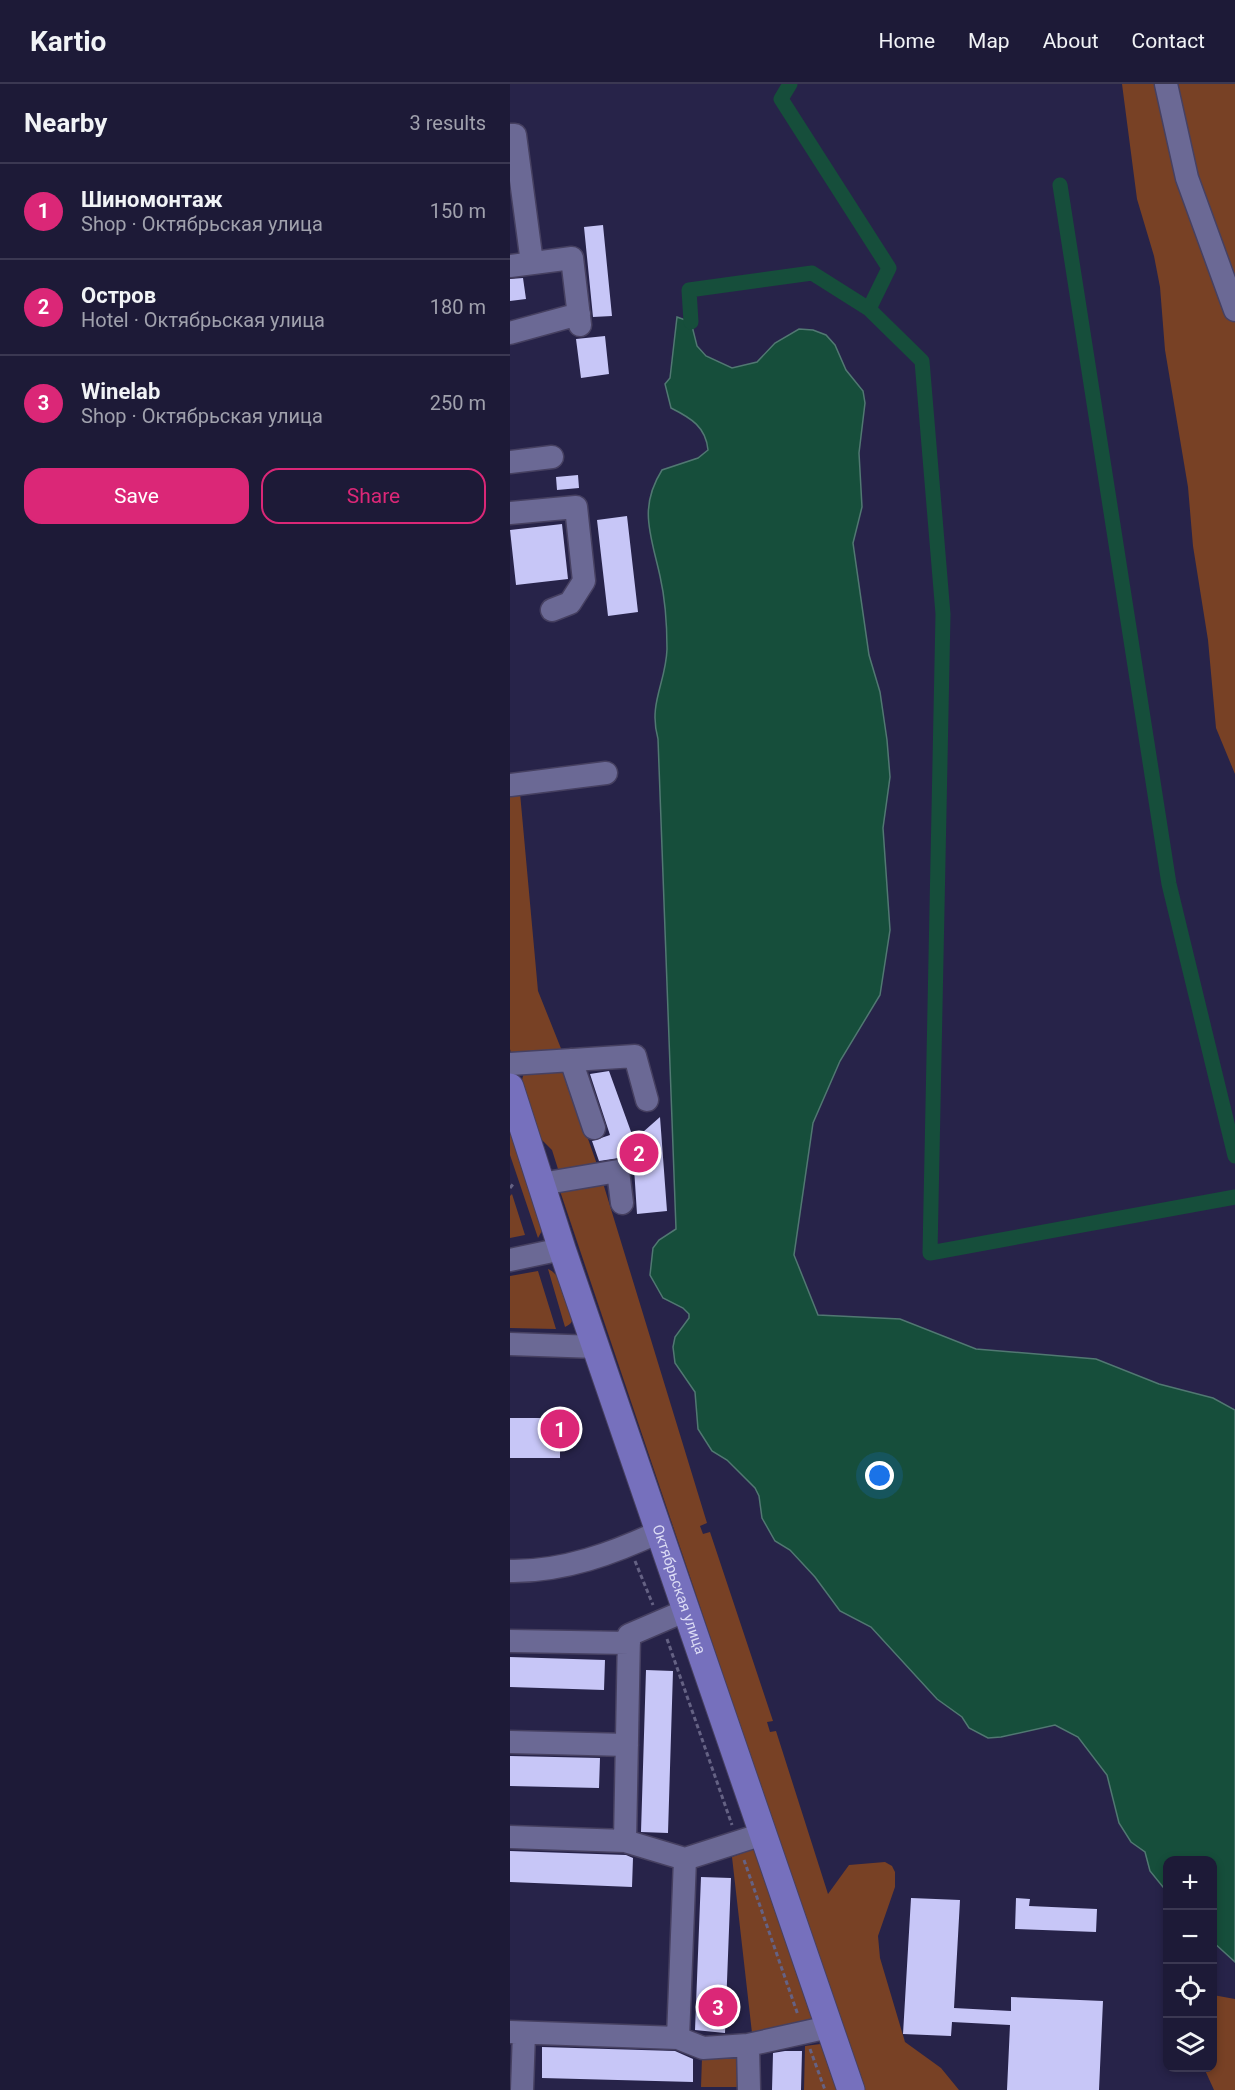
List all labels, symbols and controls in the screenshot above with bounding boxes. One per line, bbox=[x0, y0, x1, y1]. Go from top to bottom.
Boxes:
text: Kartio bbox=[30, 25, 106, 58]
text: Home bbox=[879, 29, 935, 53]
text: Map bbox=[968, 29, 1010, 53]
text: About bbox=[1043, 29, 1099, 53]
text: Contact bbox=[1132, 29, 1205, 53]
text: Nearby bbox=[24, 108, 107, 138]
text: 3 results bbox=[410, 111, 486, 135]
text: Шиномонтаж bbox=[81, 187, 223, 212]
text: 1 bbox=[38, 199, 49, 223]
text: 150 m bbox=[430, 199, 486, 223]
text: Shop · Октябрьская улица bbox=[81, 212, 323, 236]
text: Остров bbox=[81, 283, 156, 308]
text: 2 bbox=[38, 295, 49, 319]
text: 180 m bbox=[430, 295, 486, 319]
text: Hotel · Октябрьская улица bbox=[81, 308, 325, 332]
text: Winelab bbox=[81, 379, 160, 404]
text: 3 bbox=[38, 391, 49, 415]
text: 250 m bbox=[430, 391, 486, 415]
text: Shop · Октябрьская улица bbox=[81, 404, 323, 428]
button: Save bbox=[24, 468, 249, 524]
button: Share bbox=[261, 468, 486, 524]
pin: 2 bbox=[620, 1130, 658, 1176]
pin: 1 bbox=[541, 1406, 580, 1452]
your location bbox=[865, 1461, 894, 1490]
street label: Октябрьская улица bbox=[648, 1522, 710, 1657]
map controls bbox=[1163, 1856, 1217, 2072]
button: + bbox=[1163, 1856, 1217, 1910]
button: − bbox=[1163, 1910, 1217, 1964]
button: locate bbox=[1163, 1964, 1217, 2018]
pin: 3 bbox=[698, 1984, 738, 2030]
button: layers bbox=[1163, 2018, 1217, 2072]

